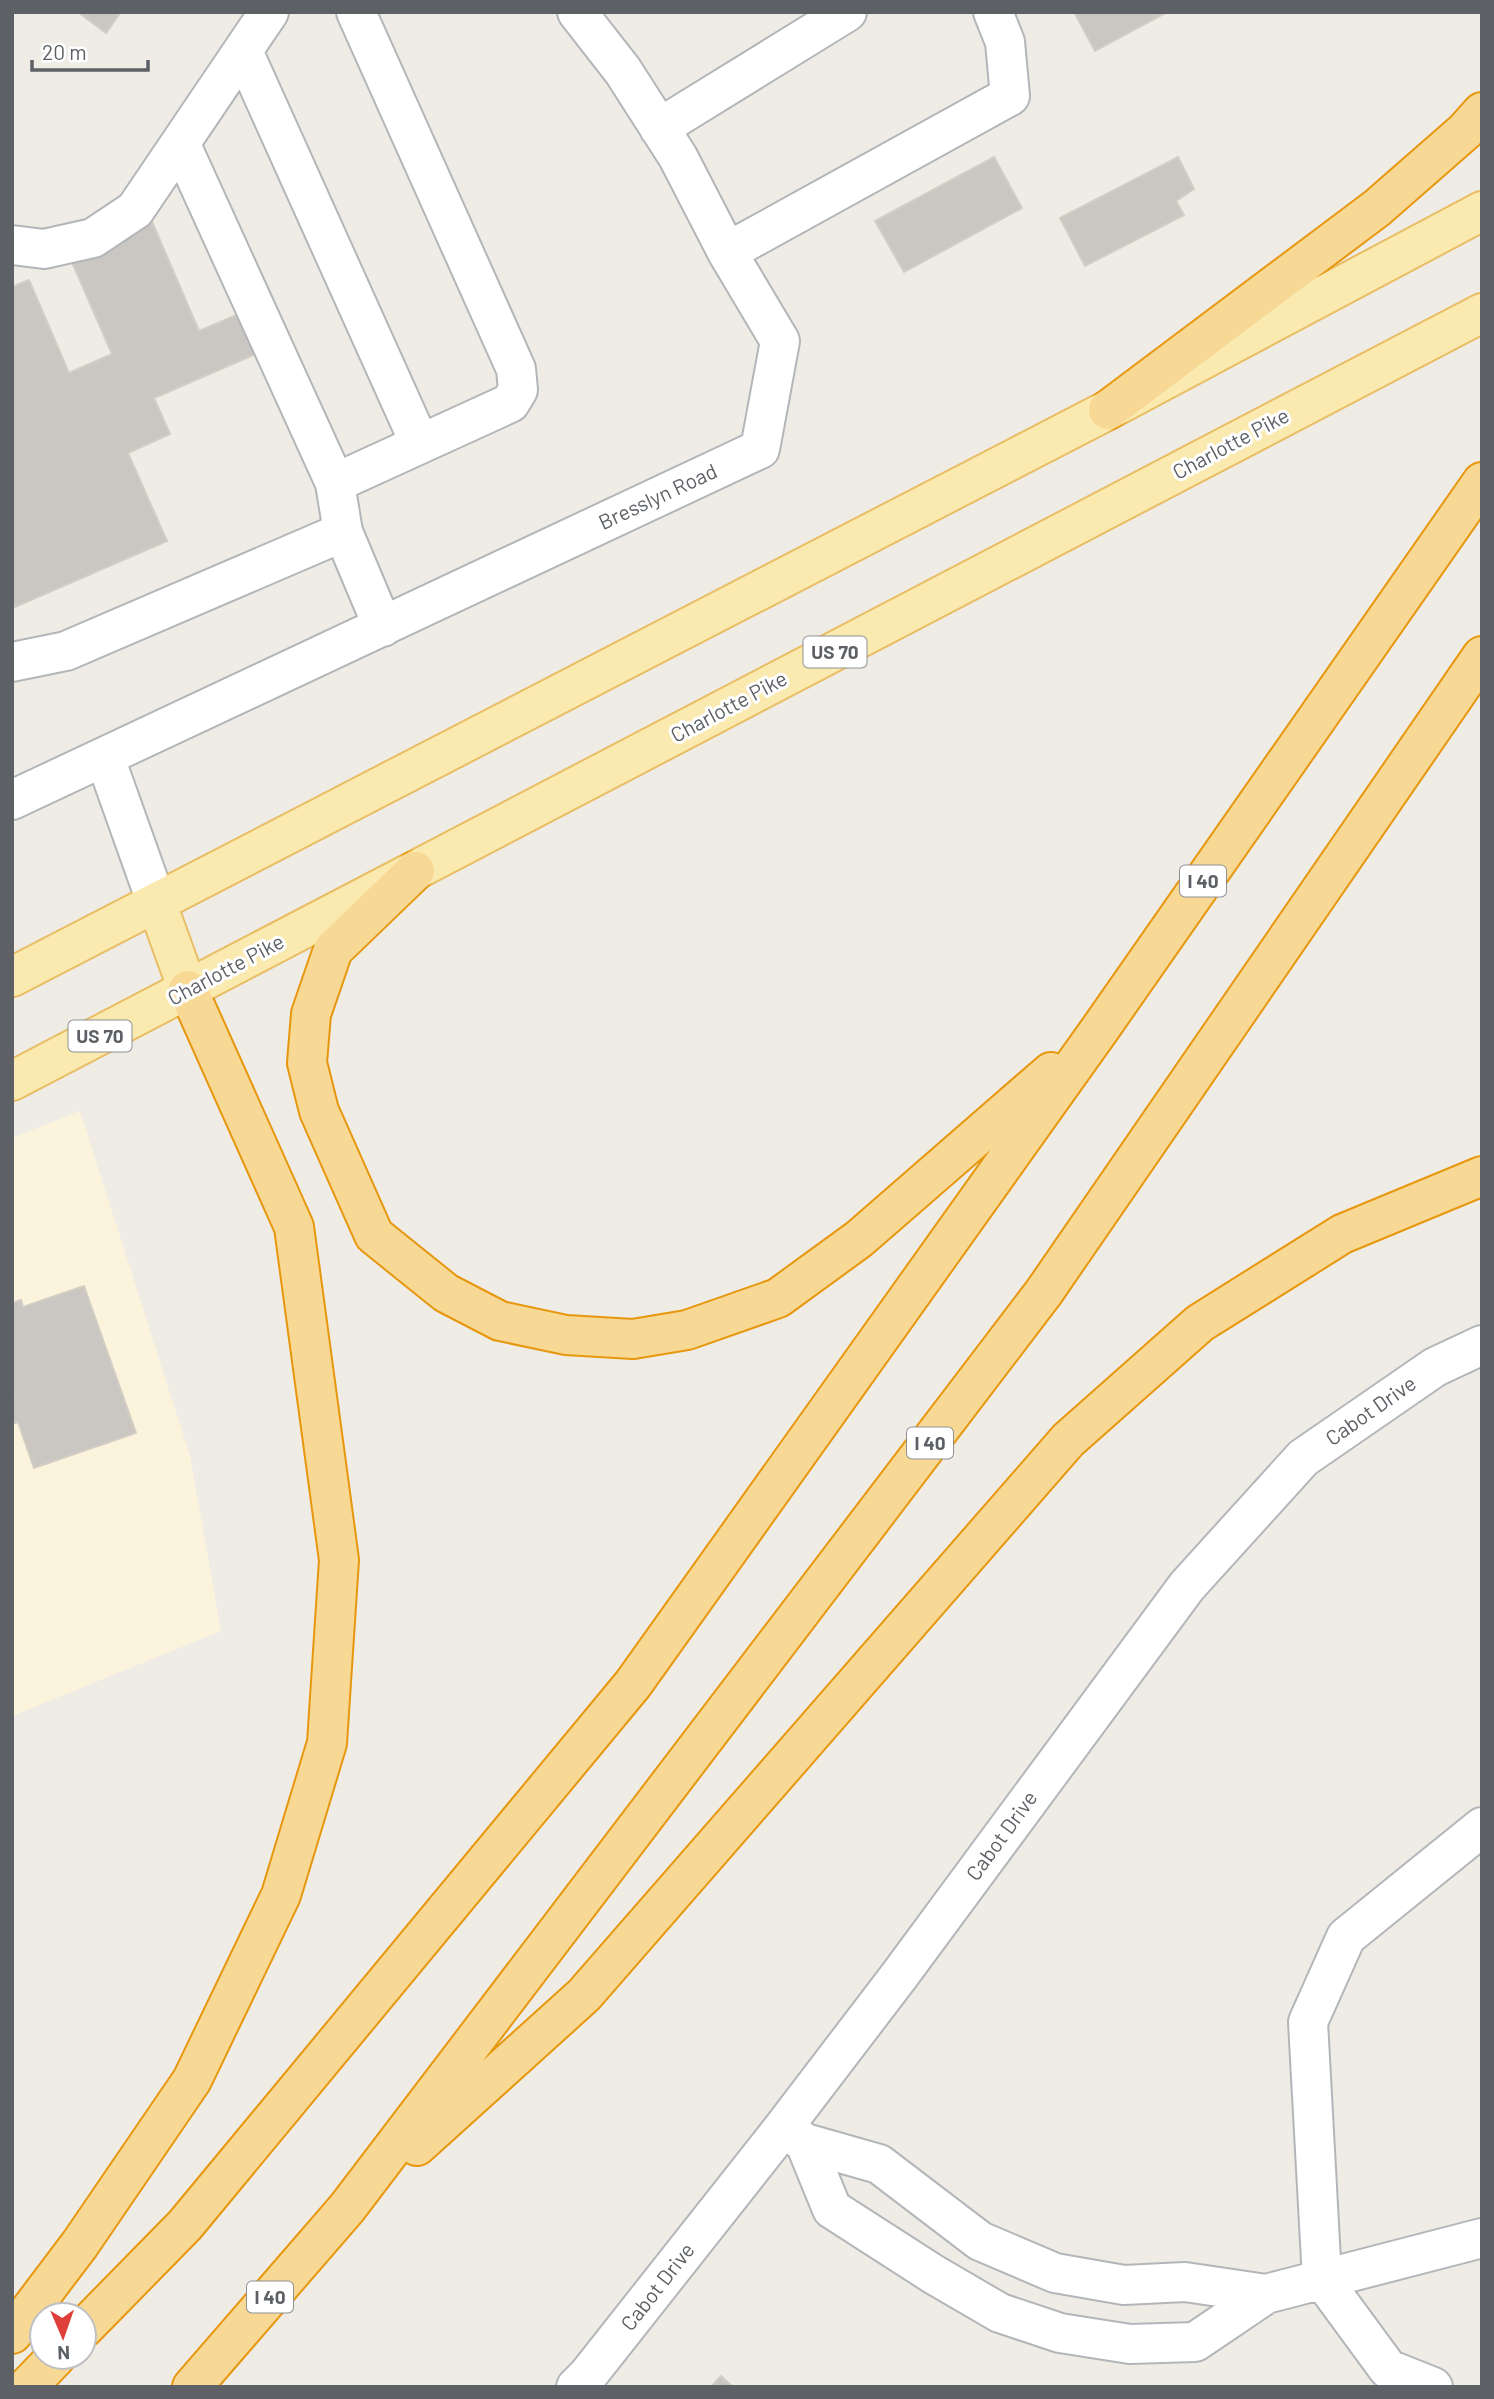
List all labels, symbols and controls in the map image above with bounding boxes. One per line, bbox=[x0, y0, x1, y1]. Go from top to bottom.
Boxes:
scale bar bbox=[32, 28, 147, 72]
text: 20 m bbox=[42, 39, 87, 64]
street label: Charlotte Pike bbox=[1168, 402, 1293, 484]
street label: Bresslyn Road bbox=[594, 457, 721, 534]
road number: US 70 bbox=[804, 636, 866, 667]
street label: Charlotte Pike bbox=[666, 665, 791, 747]
road number: I 40 bbox=[1180, 866, 1226, 897]
street label: Charlotte Pike bbox=[163, 928, 288, 1010]
road number: US 70 bbox=[68, 1020, 132, 1052]
street label: Cabot Drive bbox=[1320, 1370, 1420, 1450]
road number: I 40 bbox=[907, 1428, 953, 1458]
street label: Cabot Drive bbox=[960, 1785, 1042, 1885]
street label: Cabot Drive bbox=[615, 2237, 699, 2335]
road number: I 40 bbox=[247, 2282, 293, 2312]
north arrow bbox=[28, 2301, 98, 2371]
text: N bbox=[57, 2342, 70, 2365]

